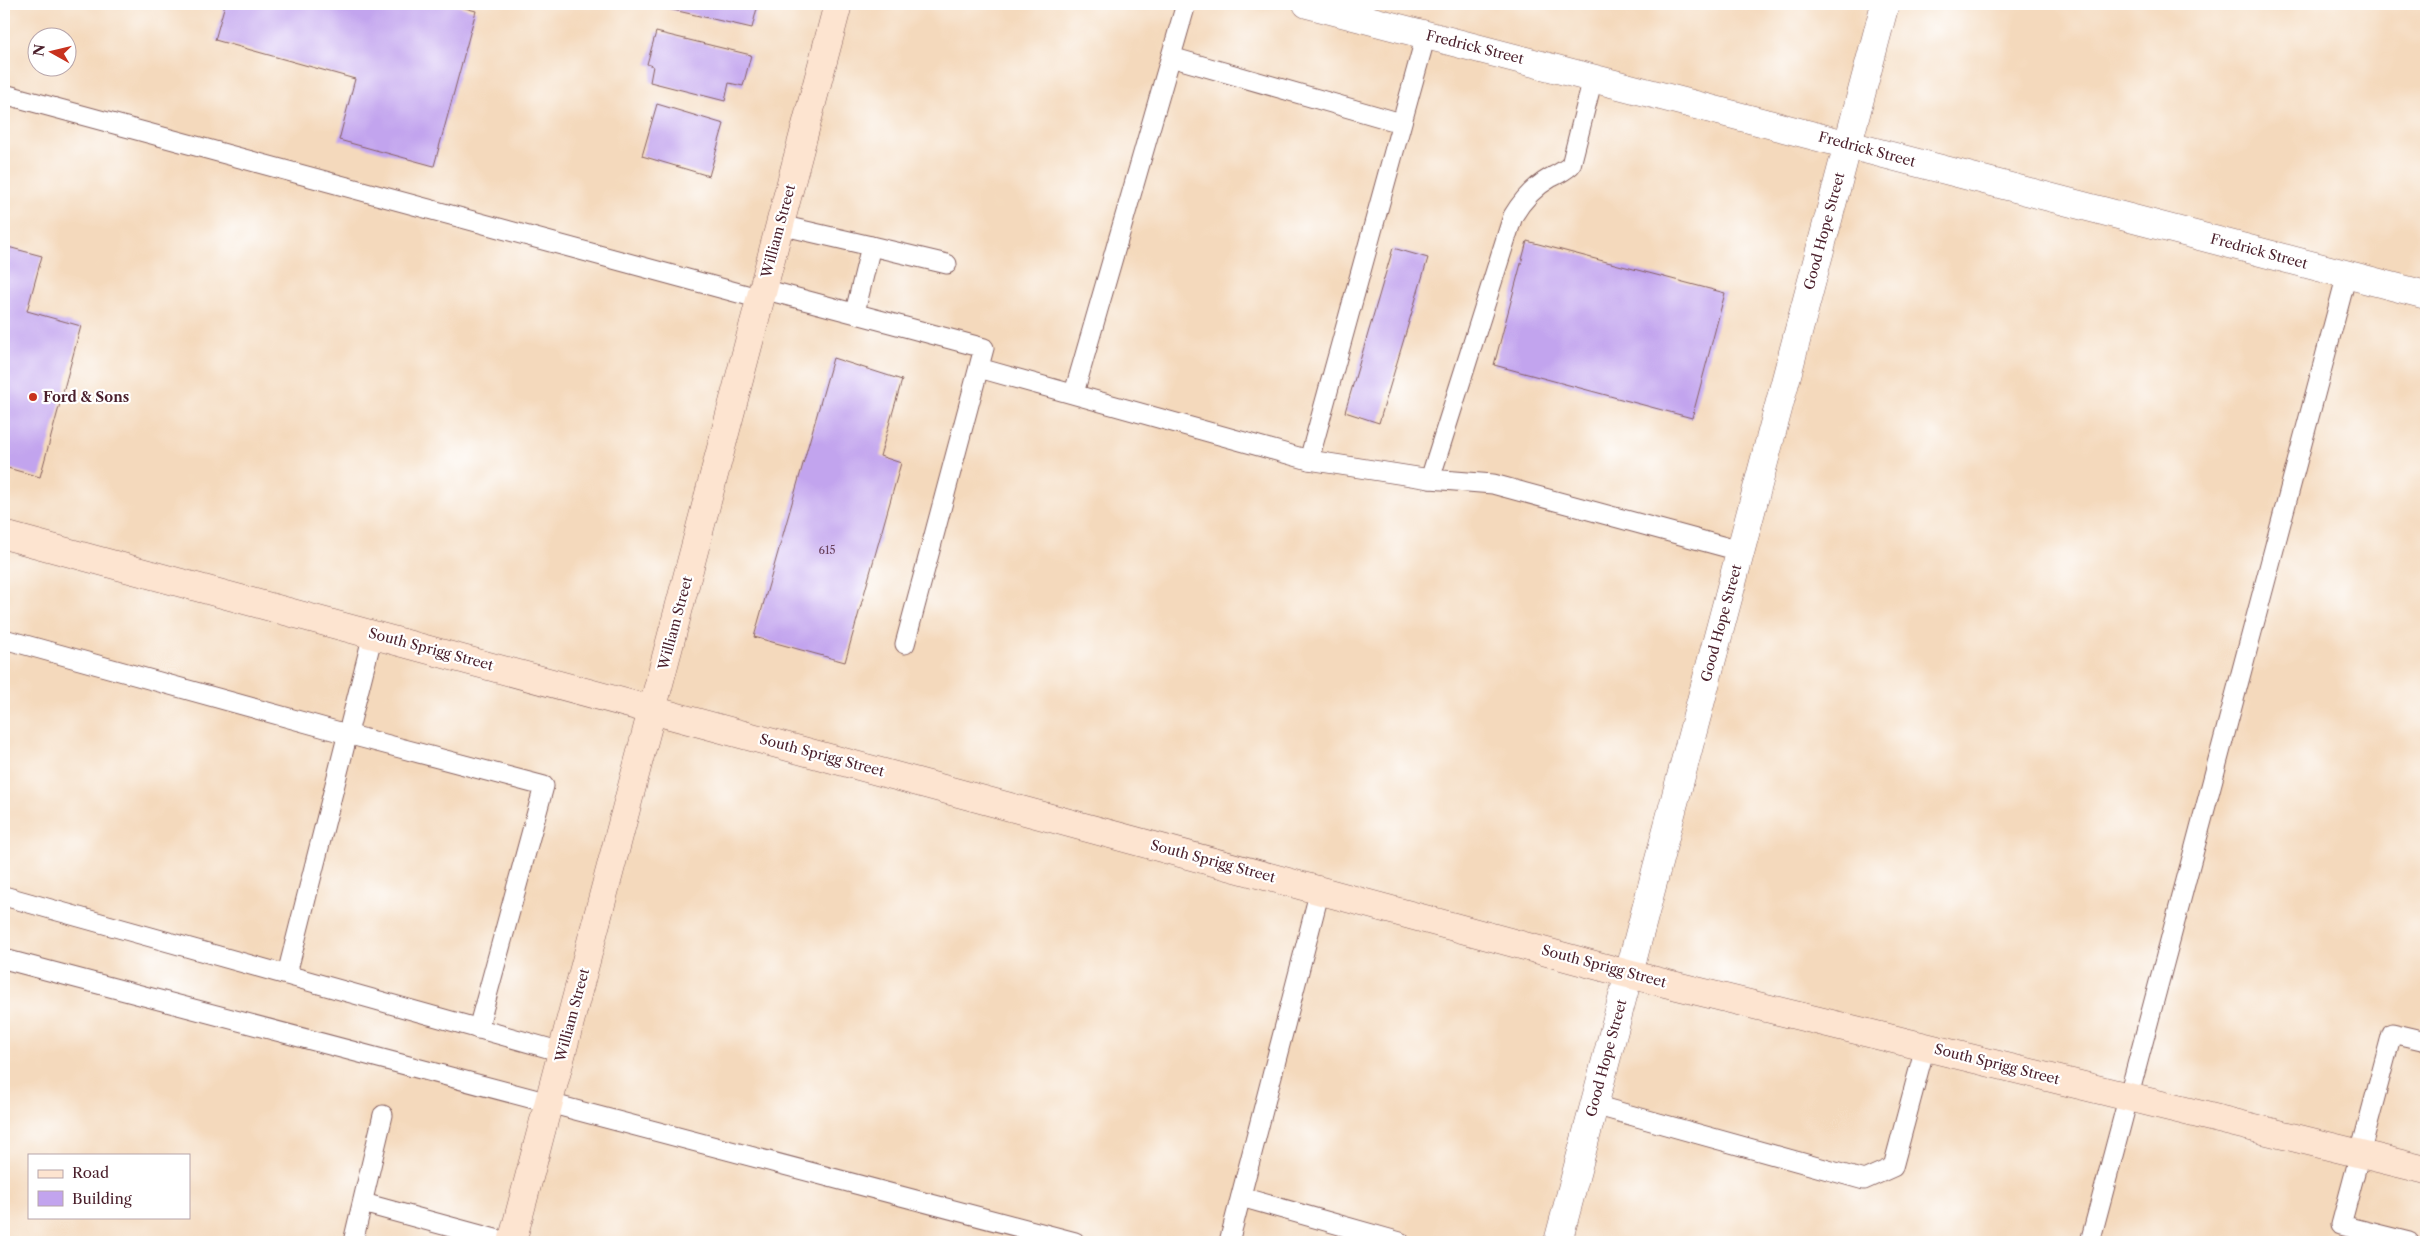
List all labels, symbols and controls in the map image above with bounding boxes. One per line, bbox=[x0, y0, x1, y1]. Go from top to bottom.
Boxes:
street label: Fredrick Street bbox=[1424, 26, 1526, 68]
north arrow bbox=[28, 28, 78, 78]
text: N bbox=[29, 43, 49, 57]
street label: Fredrick Street bbox=[1816, 127, 1918, 171]
street label: Good Hope Street bbox=[1800, 170, 1848, 292]
street label: William Street bbox=[757, 182, 799, 281]
street label: Fredrick Street bbox=[2208, 229, 2310, 273]
place label: Ford & Sons bbox=[43, 388, 129, 406]
marker: Ford & Sons bbox=[27, 391, 39, 403]
house number: 615 bbox=[818, 543, 836, 557]
street label: Good Hope Street bbox=[1697, 562, 1745, 684]
street label: William Street bbox=[654, 574, 696, 673]
street label: South Sprigg Street bbox=[367, 624, 495, 674]
street label: South Sprigg Street bbox=[758, 730, 886, 780]
street label: South Sprigg Street bbox=[1149, 836, 1277, 886]
street label: South Sprigg Street bbox=[1540, 941, 1668, 991]
street label: William Street bbox=[551, 966, 593, 1065]
street label: Good Hope Street bbox=[1582, 997, 1630, 1119]
street label: South Sprigg Street bbox=[1933, 1040, 2061, 1088]
legend bbox=[28, 1154, 190, 1218]
text: Road bbox=[72, 1163, 109, 1182]
text: Building bbox=[72, 1189, 132, 1208]

